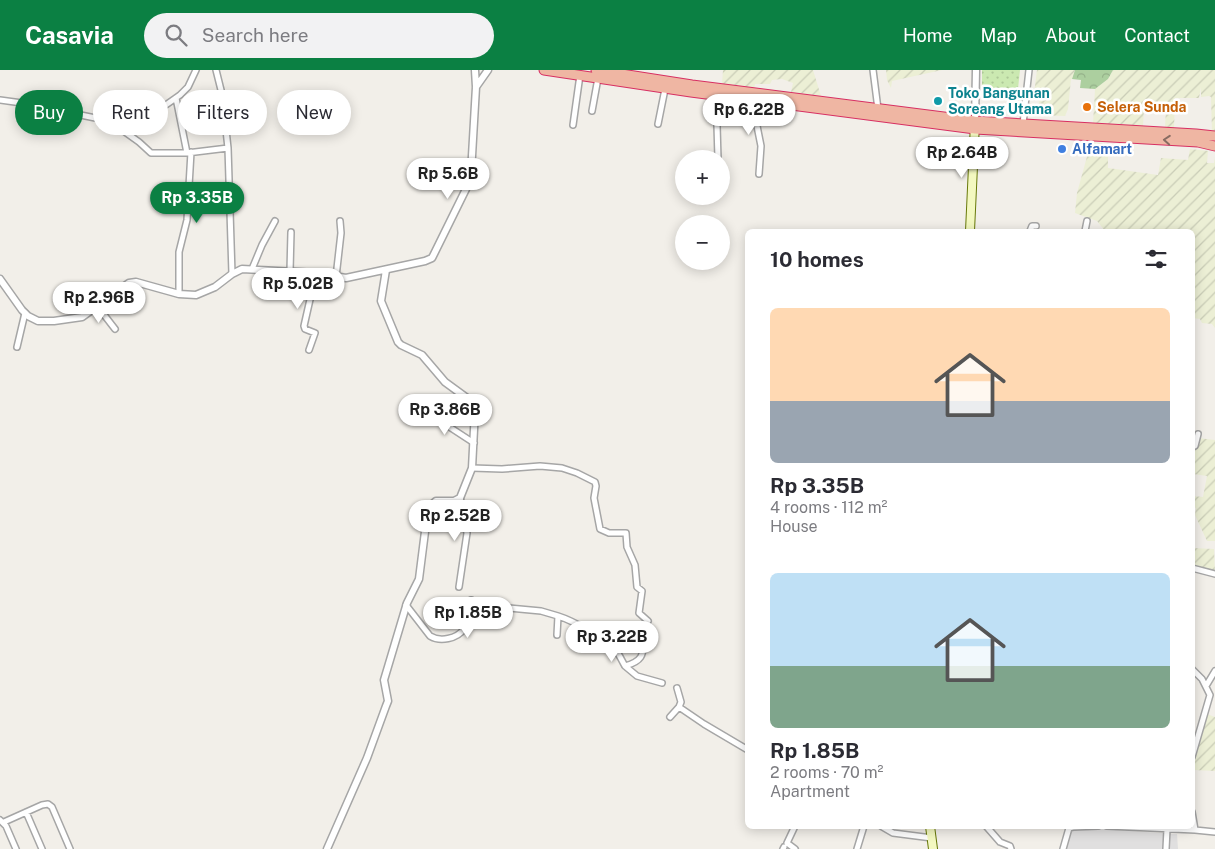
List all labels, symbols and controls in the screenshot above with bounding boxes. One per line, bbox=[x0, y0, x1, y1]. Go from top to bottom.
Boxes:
search box bbox=[144, 13, 494, 58]
text: Casavia bbox=[25, 21, 114, 49]
icon: search bbox=[162, 21, 190, 49]
text: Search here bbox=[202, 24, 308, 46]
text: Home bbox=[903, 25, 953, 46]
text: Map bbox=[981, 25, 1017, 46]
text: About bbox=[1045, 25, 1096, 46]
text: Contact bbox=[1124, 25, 1190, 46]
place label: Toko Bangunan Soreang Utama bbox=[948, 85, 1052, 117]
chip: Buy bbox=[15, 90, 83, 135]
chip: Rent bbox=[93, 90, 168, 135]
chip: Filters bbox=[178, 90, 267, 135]
chip: New bbox=[277, 90, 351, 135]
pin: Rp 6.22B bbox=[697, 93, 801, 136]
marker: Toko Bangunan Soreang Utama bbox=[932, 95, 944, 107]
place label: Selera Sunda bbox=[1097, 99, 1187, 115]
text: Rp 6.22B bbox=[714, 100, 784, 119]
marker: Selera Sunda bbox=[1081, 101, 1093, 113]
one-way arrow bbox=[1162, 135, 1170, 146]
pin: Rp 2.64B bbox=[910, 136, 1014, 179]
place label: Alfamart bbox=[1072, 141, 1132, 157]
text: Rp 2.64B bbox=[927, 143, 997, 162]
marker: Alfamart bbox=[1056, 143, 1068, 155]
map controls bbox=[675, 150, 730, 270]
button: + bbox=[675, 150, 730, 205]
pin: Rp 5.6B bbox=[402, 158, 494, 200]
text: Rp 5.6B bbox=[418, 164, 479, 183]
pin: Rp 3.35B bbox=[145, 182, 249, 224]
text: Rp 3.35B bbox=[161, 188, 233, 207]
button: − bbox=[675, 215, 730, 270]
icon: filters bbox=[1142, 245, 1170, 273]
text: 10 homes bbox=[770, 247, 864, 272]
pin: Rp 5.02B bbox=[246, 268, 350, 310]
text: Rp 5.02B bbox=[263, 274, 333, 293]
pin: Rp 2.96B bbox=[47, 282, 151, 324]
text: Rp 2.96B bbox=[64, 288, 134, 307]
icon: home bbox=[925, 340, 1015, 430]
pin: Rp 3.86B bbox=[393, 394, 497, 436]
text: Rp 3.86B bbox=[409, 400, 481, 419]
text: Rp 3.35B bbox=[770, 473, 864, 498]
text: 4 rooms · 112 m² bbox=[770, 498, 887, 517]
pin: Rp 2.52B bbox=[403, 500, 507, 542]
text: Rp 2.52B bbox=[420, 506, 490, 525]
text: House bbox=[770, 517, 818, 536]
pin: Rp 1.85B bbox=[416, 596, 520, 639]
text: Rp 1.85B bbox=[434, 603, 502, 622]
icon: home bbox=[925, 605, 1015, 695]
pin: Rp 3.22B bbox=[560, 620, 664, 663]
text: Rp 3.22B bbox=[577, 627, 647, 646]
text: Rp 1.85B bbox=[770, 738, 859, 763]
text: 2 rooms · 70 m² bbox=[770, 763, 883, 782]
text: Apartment bbox=[770, 782, 850, 801]

